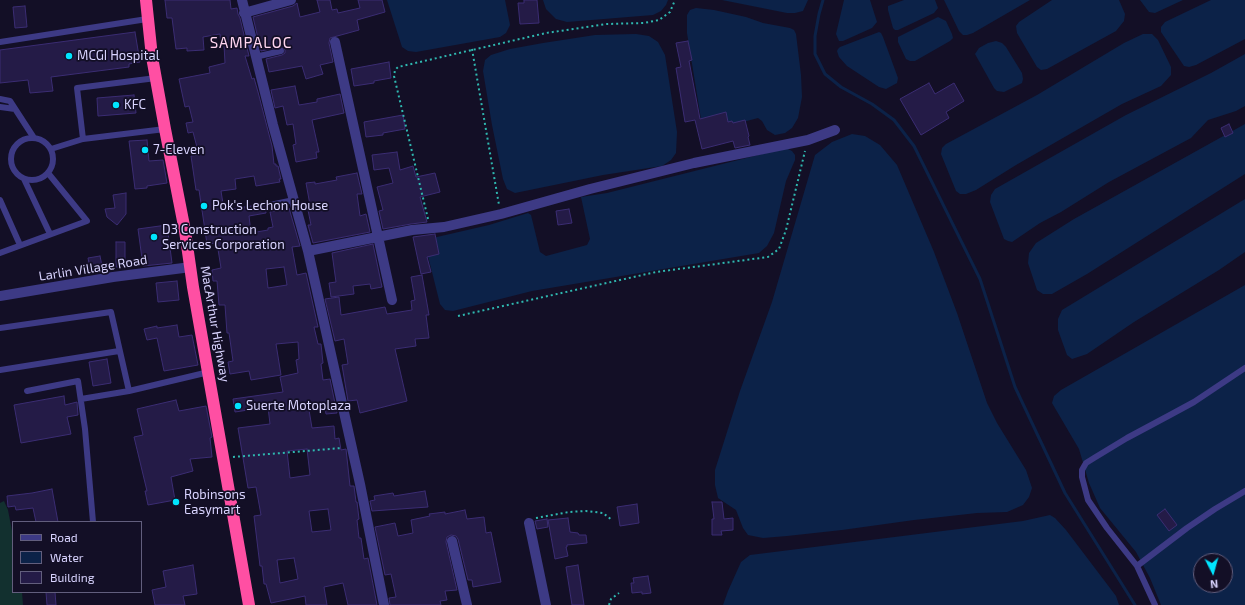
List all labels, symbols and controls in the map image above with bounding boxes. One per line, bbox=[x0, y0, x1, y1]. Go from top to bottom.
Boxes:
district label: SAMPALOC bbox=[210, 34, 292, 52]
place label: MCGI Hospital bbox=[77, 48, 160, 64]
marker: MCGI Hospital bbox=[64, 51, 74, 61]
place label: KFC bbox=[124, 97, 146, 113]
marker: KFC bbox=[111, 100, 121, 110]
place label: 7-Eleven bbox=[153, 142, 205, 158]
marker: 7-Eleven bbox=[140, 145, 150, 155]
place label: Pok's Lechon House bbox=[212, 198, 328, 214]
marker: Pok's Lechon House bbox=[199, 201, 209, 211]
place label: D3 Construction Services Corporation bbox=[162, 222, 285, 253]
marker: D3 Construction Services Corporation bbox=[149, 232, 159, 242]
street label: Larlin Village Road bbox=[38, 252, 148, 284]
street label: MacArthur Highway bbox=[197, 265, 233, 383]
place label: Suerte Motoplaza bbox=[246, 398, 351, 414]
marker: Suerte Motoplaza bbox=[233, 401, 243, 411]
place label: Robinsons Easymart bbox=[184, 487, 246, 518]
marker: Robinsons Easymart bbox=[171, 497, 181, 507]
legend bbox=[12, 521, 142, 593]
text: Road bbox=[50, 530, 78, 544]
text: Water bbox=[50, 550, 84, 564]
north arrow bbox=[1193, 553, 1233, 593]
text: Building bbox=[50, 570, 94, 584]
text: N bbox=[1210, 578, 1219, 591]

